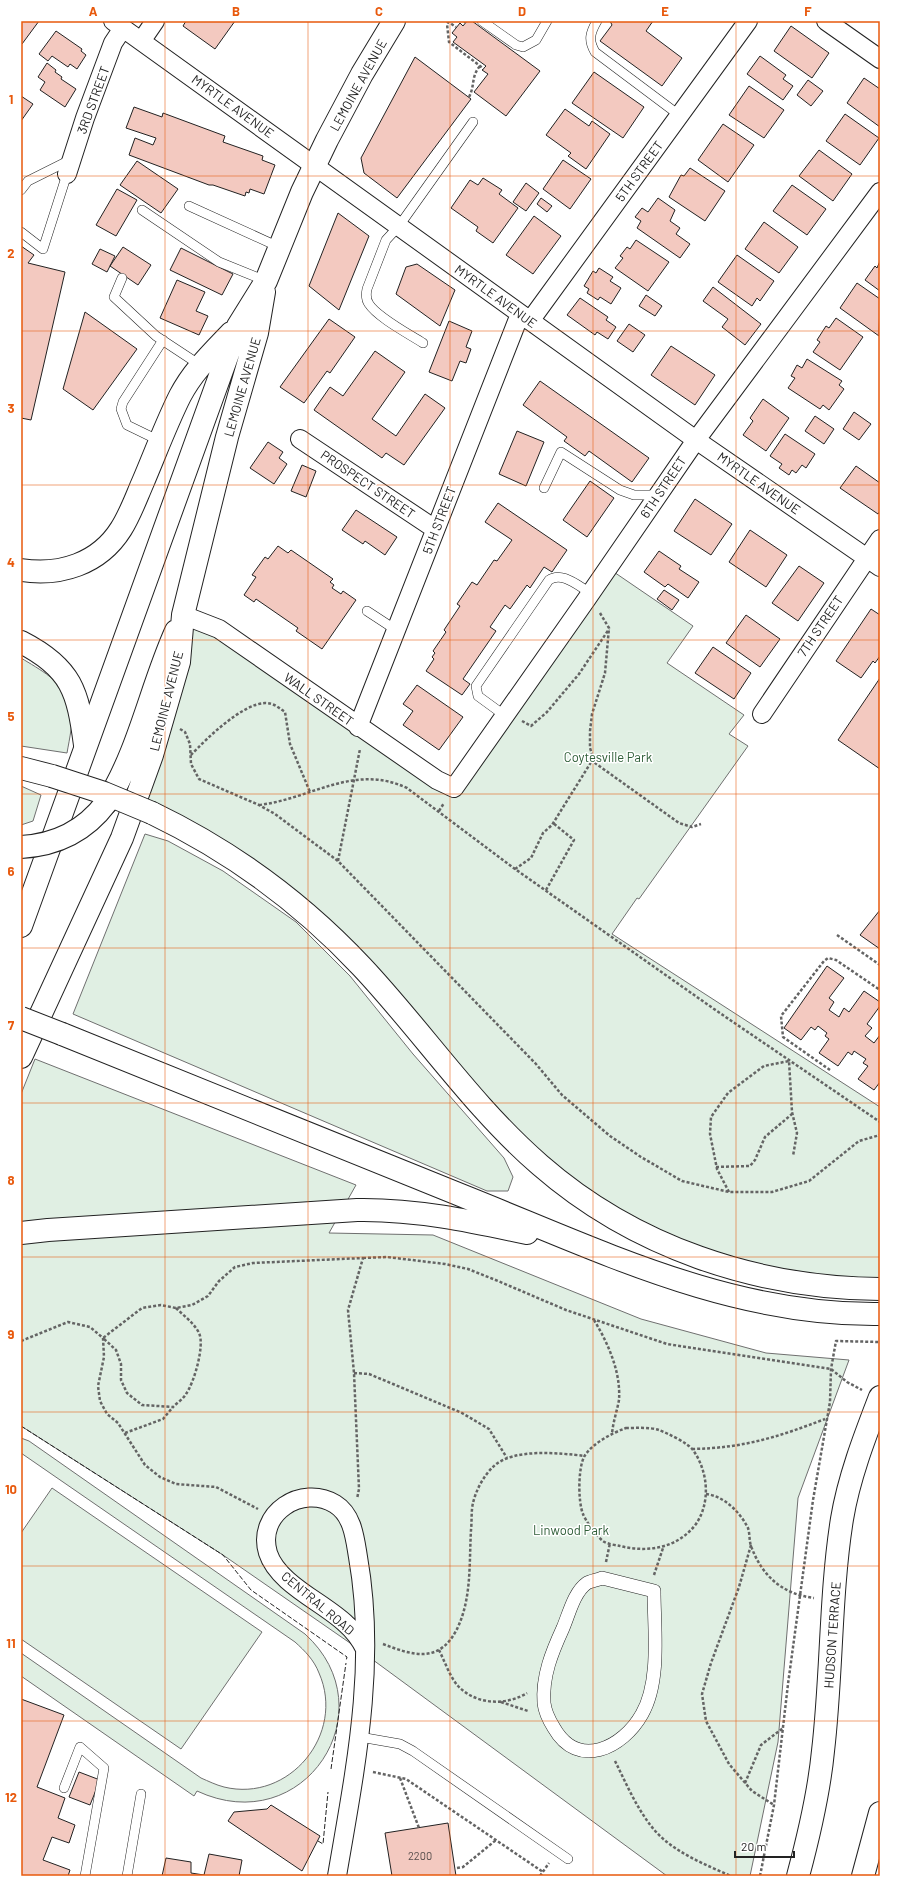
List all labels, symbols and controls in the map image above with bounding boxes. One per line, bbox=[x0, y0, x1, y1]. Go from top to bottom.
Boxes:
text: A bbox=[89, 3, 98, 19]
text: B bbox=[232, 3, 240, 19]
text: C bbox=[375, 3, 383, 19]
text: D bbox=[518, 3, 526, 19]
text: E bbox=[661, 3, 669, 19]
text: F bbox=[804, 3, 812, 19]
street label: LEMOINE AVENUE bbox=[326, 36, 390, 134]
street label: 3RD STREET bbox=[73, 64, 113, 136]
street label: MYRTLE AVENUE bbox=[189, 71, 277, 141]
text: 1 bbox=[9, 91, 13, 107]
street label: 5TH STREET bbox=[612, 138, 666, 204]
text: 2 bbox=[7, 245, 15, 261]
street label: MYRTLE AVENUE bbox=[452, 261, 540, 331]
street label: LEMOINE AVENUE bbox=[220, 335, 264, 439]
text: 3 bbox=[7, 400, 15, 416]
street label: PROSPECT STREET bbox=[318, 446, 418, 522]
street label: MYRTLE AVENUE bbox=[714, 448, 804, 518]
street label: 6TH STREET bbox=[637, 453, 689, 521]
street label: 5TH STREET bbox=[419, 484, 459, 556]
text: 4 bbox=[7, 554, 15, 570]
street label: 7TH STREET bbox=[794, 592, 846, 660]
street label: LEMOINE AVENUE bbox=[146, 649, 186, 753]
street label: WALL STREET bbox=[281, 669, 357, 729]
text: 5 bbox=[7, 708, 15, 724]
park label: Coytesville Park bbox=[564, 749, 653, 765]
text: 6 bbox=[8, 863, 15, 879]
text: 7 bbox=[8, 1017, 15, 1033]
text: 8 bbox=[7, 1172, 15, 1188]
text: 9 bbox=[8, 1326, 15, 1342]
text: 10 bbox=[5, 1481, 17, 1497]
park label: Linwood Park bbox=[533, 1522, 610, 1538]
street label: CENTRAL ROAD bbox=[278, 1568, 358, 1638]
street label: HUDSON TERRACE bbox=[820, 1581, 844, 1689]
text: 11 bbox=[6, 1635, 16, 1651]
text: 12 bbox=[5, 1789, 17, 1805]
scale bar bbox=[735, 1833, 794, 1859]
text: 20 m bbox=[741, 1839, 767, 1853]
house number: 2200 bbox=[408, 1849, 432, 1862]

